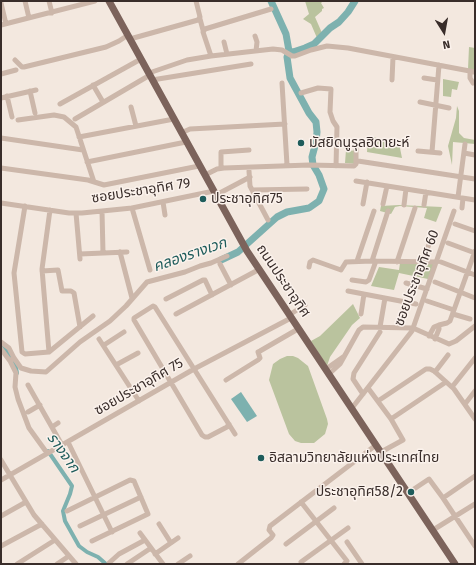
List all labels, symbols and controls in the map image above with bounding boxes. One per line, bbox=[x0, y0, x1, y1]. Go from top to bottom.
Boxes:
north arrow bbox=[424, 12, 464, 52]
text: N bbox=[442, 37, 451, 51]
place label: มัสยิดนูรุลฮิดายะห์ bbox=[309, 135, 409, 151]
marker: มัสยิดนูรุลฮิดายะห์ bbox=[296, 138, 306, 148]
street label: ซอยประชาอุทิศ 79 bbox=[90, 175, 192, 207]
place label: ประชาอุทิศ75 bbox=[211, 191, 283, 207]
marker: ประชาอุทิศ75 bbox=[198, 194, 208, 204]
street label: ซอยประชาอุทิศ 60 bbox=[391, 227, 443, 329]
water label: คลองรางเวก bbox=[151, 234, 229, 276]
street label: ถนนประชาอุทิศ bbox=[252, 241, 314, 321]
street label: ซอยประชาอุทิศ 75 bbox=[92, 355, 186, 419]
water label: รางจาก bbox=[43, 430, 83, 476]
place label: อิสลามวิทยาลัยแห่งประเทศไทย bbox=[269, 450, 439, 466]
marker: อิสลามวิทยาลัยแห่งประเทศไทย bbox=[256, 453, 266, 463]
place label: ประชาอุทิศ58/2 bbox=[316, 484, 403, 500]
marker: ประชาอุทิศ58/2 bbox=[406, 487, 416, 497]

